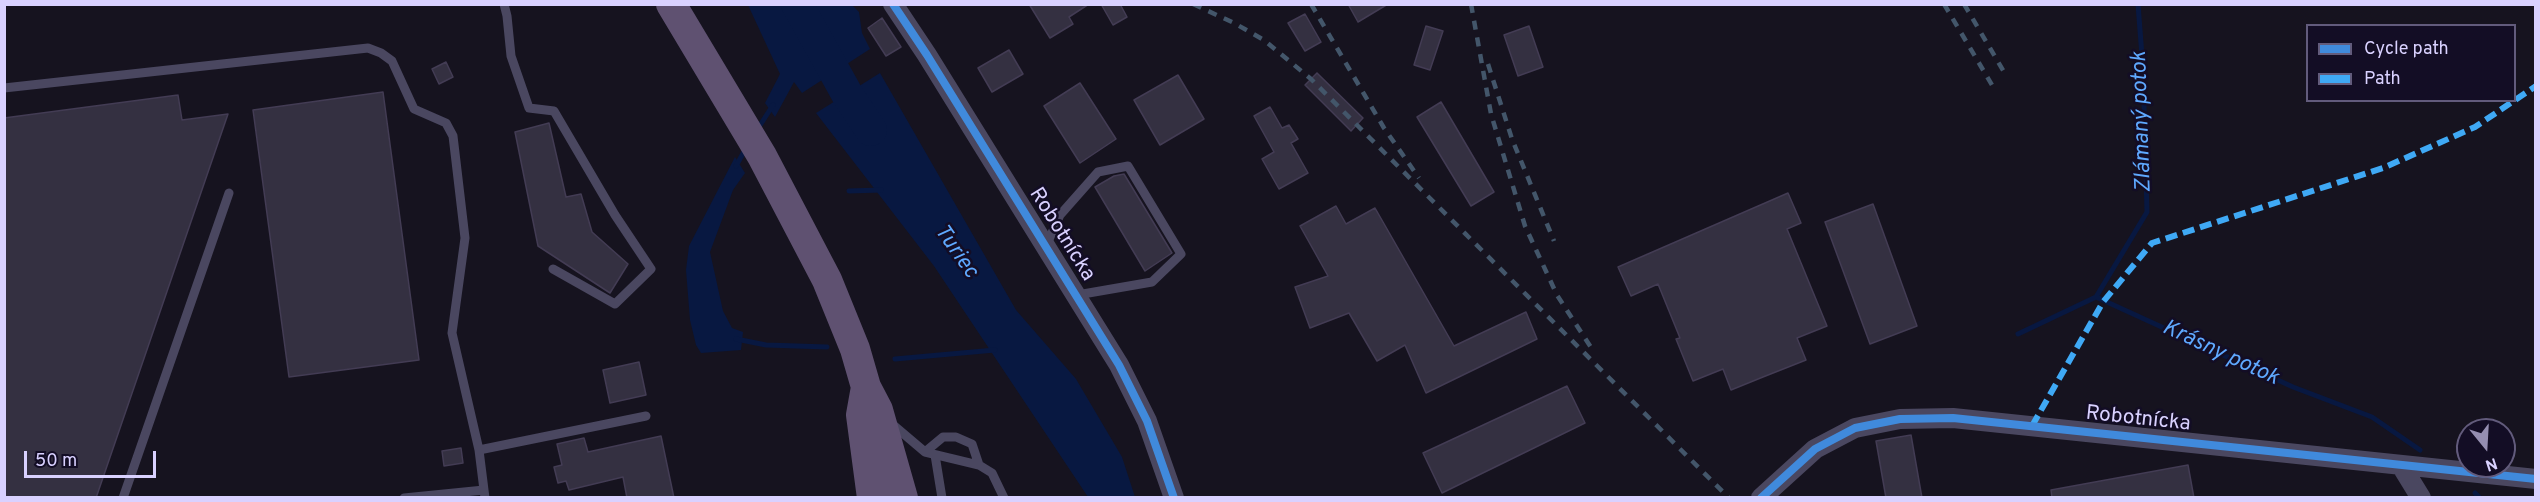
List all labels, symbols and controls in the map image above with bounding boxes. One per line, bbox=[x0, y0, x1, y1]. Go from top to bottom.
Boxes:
legend bbox=[2306, 24, 2516, 102]
text: Cycle path bbox=[2364, 38, 2449, 61]
water label: Zlámaný potok bbox=[2127, 51, 2159, 193]
text: Path bbox=[2364, 68, 2401, 91]
street label: Robotnícka bbox=[1022, 184, 1100, 286]
water label: Turiec bbox=[927, 220, 983, 284]
water label: Krásny potok bbox=[2158, 316, 2282, 392]
street label: Robotnícka bbox=[2084, 402, 2192, 438]
north arrow bbox=[2456, 418, 2516, 478]
scale bar bbox=[27, 439, 159, 477]
text: 50 m bbox=[35, 450, 77, 473]
text: N bbox=[2482, 452, 2500, 475]

